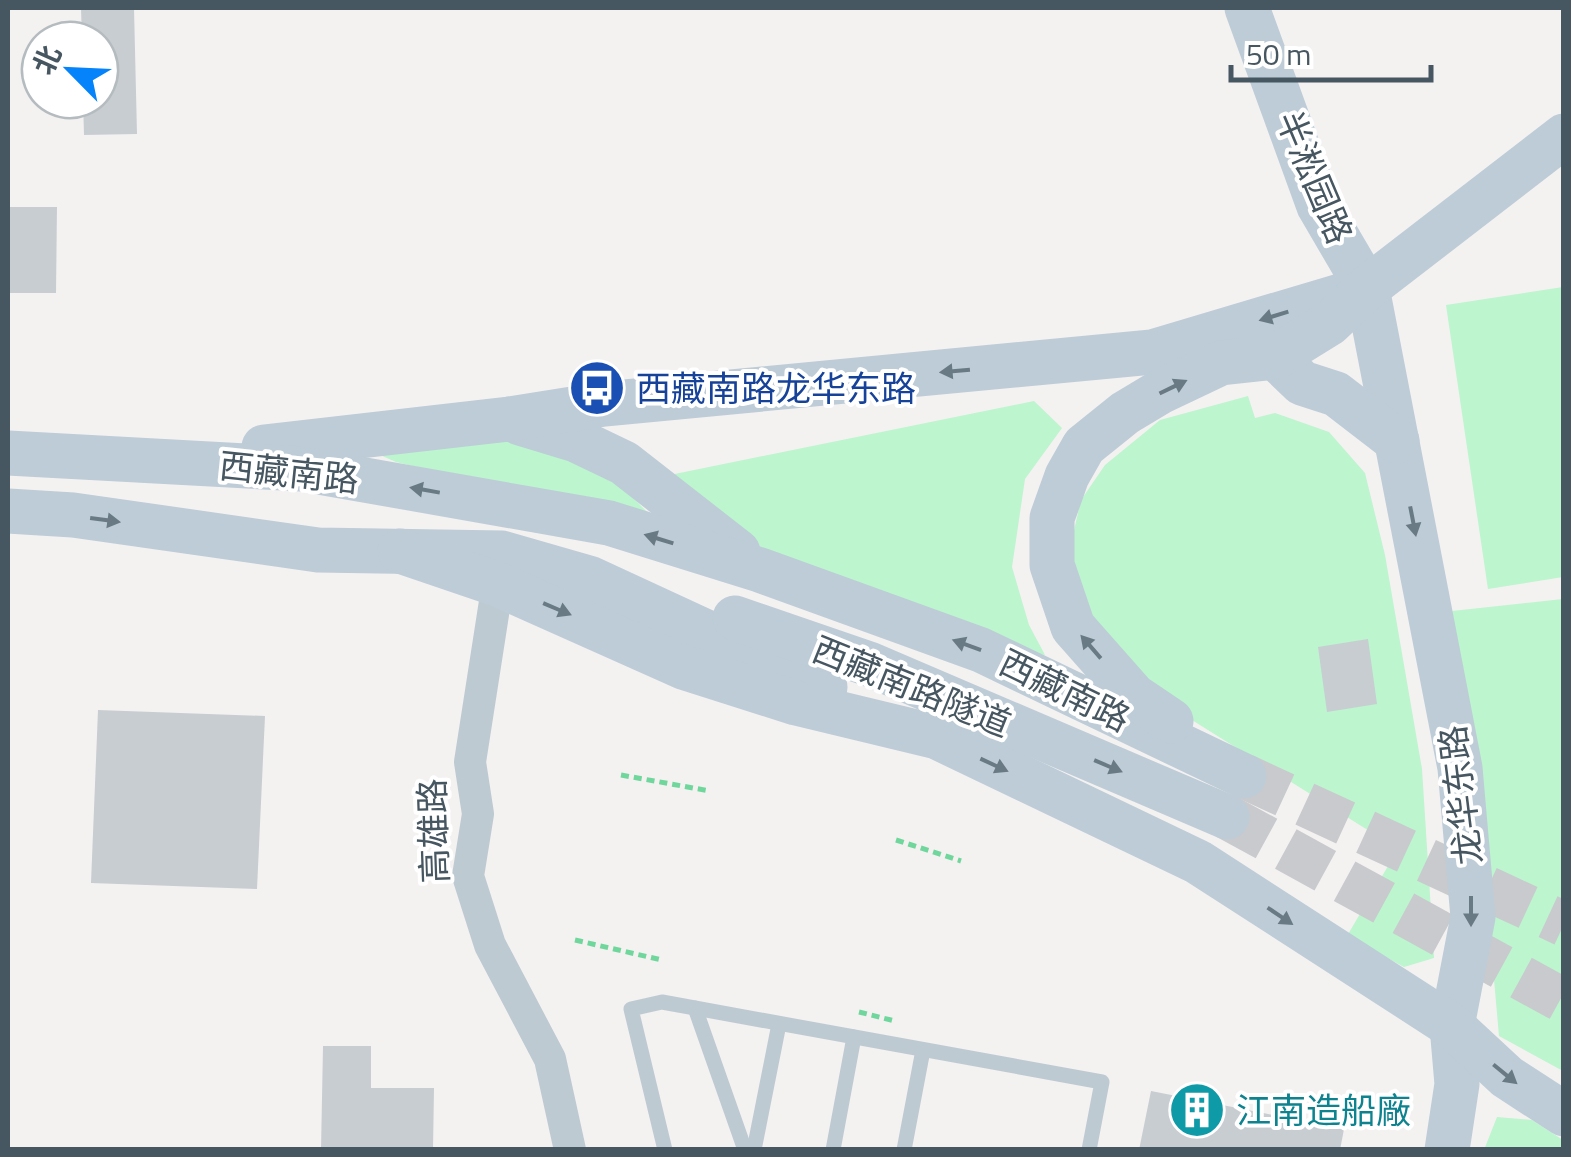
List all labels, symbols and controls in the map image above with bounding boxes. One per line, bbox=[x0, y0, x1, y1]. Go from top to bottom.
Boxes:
north arrow bbox=[20, 20, 120, 120]
scale bar bbox=[1231, 20, 1431, 82]
text: 50 m bbox=[1246, 31, 1311, 77]
text: 北 bbox=[21, 38, 72, 81]
street label: 半淞园路 bbox=[1263, 102, 1367, 252]
one-way arrow bbox=[1258, 309, 1288, 324]
bus stop icon: 西藏南路龙华东路 bbox=[567, 358, 627, 418]
place label: 西藏南路龙华东路 bbox=[636, 361, 916, 415]
one-way arrow bbox=[938, 363, 970, 379]
one-way arrow bbox=[1158, 378, 1187, 395]
street label: 西藏南路 bbox=[217, 438, 361, 506]
one-way arrow bbox=[409, 482, 440, 497]
one-way arrow bbox=[1405, 506, 1421, 537]
one-way arrow bbox=[89, 512, 121, 528]
one-way arrow bbox=[644, 531, 674, 546]
one-way arrow bbox=[542, 602, 572, 618]
street label: 西藏南路隧道 bbox=[805, 622, 1019, 750]
street label: 西藏南路 bbox=[990, 635, 1140, 745]
one-way arrow bbox=[1080, 635, 1102, 660]
one-way arrow bbox=[951, 637, 981, 652]
street label: 龙华东路 bbox=[1425, 722, 1495, 868]
one-way arrow bbox=[980, 756, 1009, 773]
one-way arrow bbox=[1093, 758, 1122, 774]
street label: 高雄路 bbox=[404, 778, 462, 884]
one-way arrow bbox=[1463, 896, 1479, 927]
one-way arrow bbox=[1267, 907, 1294, 925]
one-way arrow bbox=[1493, 1063, 1518, 1084]
building icon: 江南造船廠 bbox=[1167, 1080, 1227, 1140]
place label: 江南造船廠 bbox=[1236, 1083, 1411, 1137]

